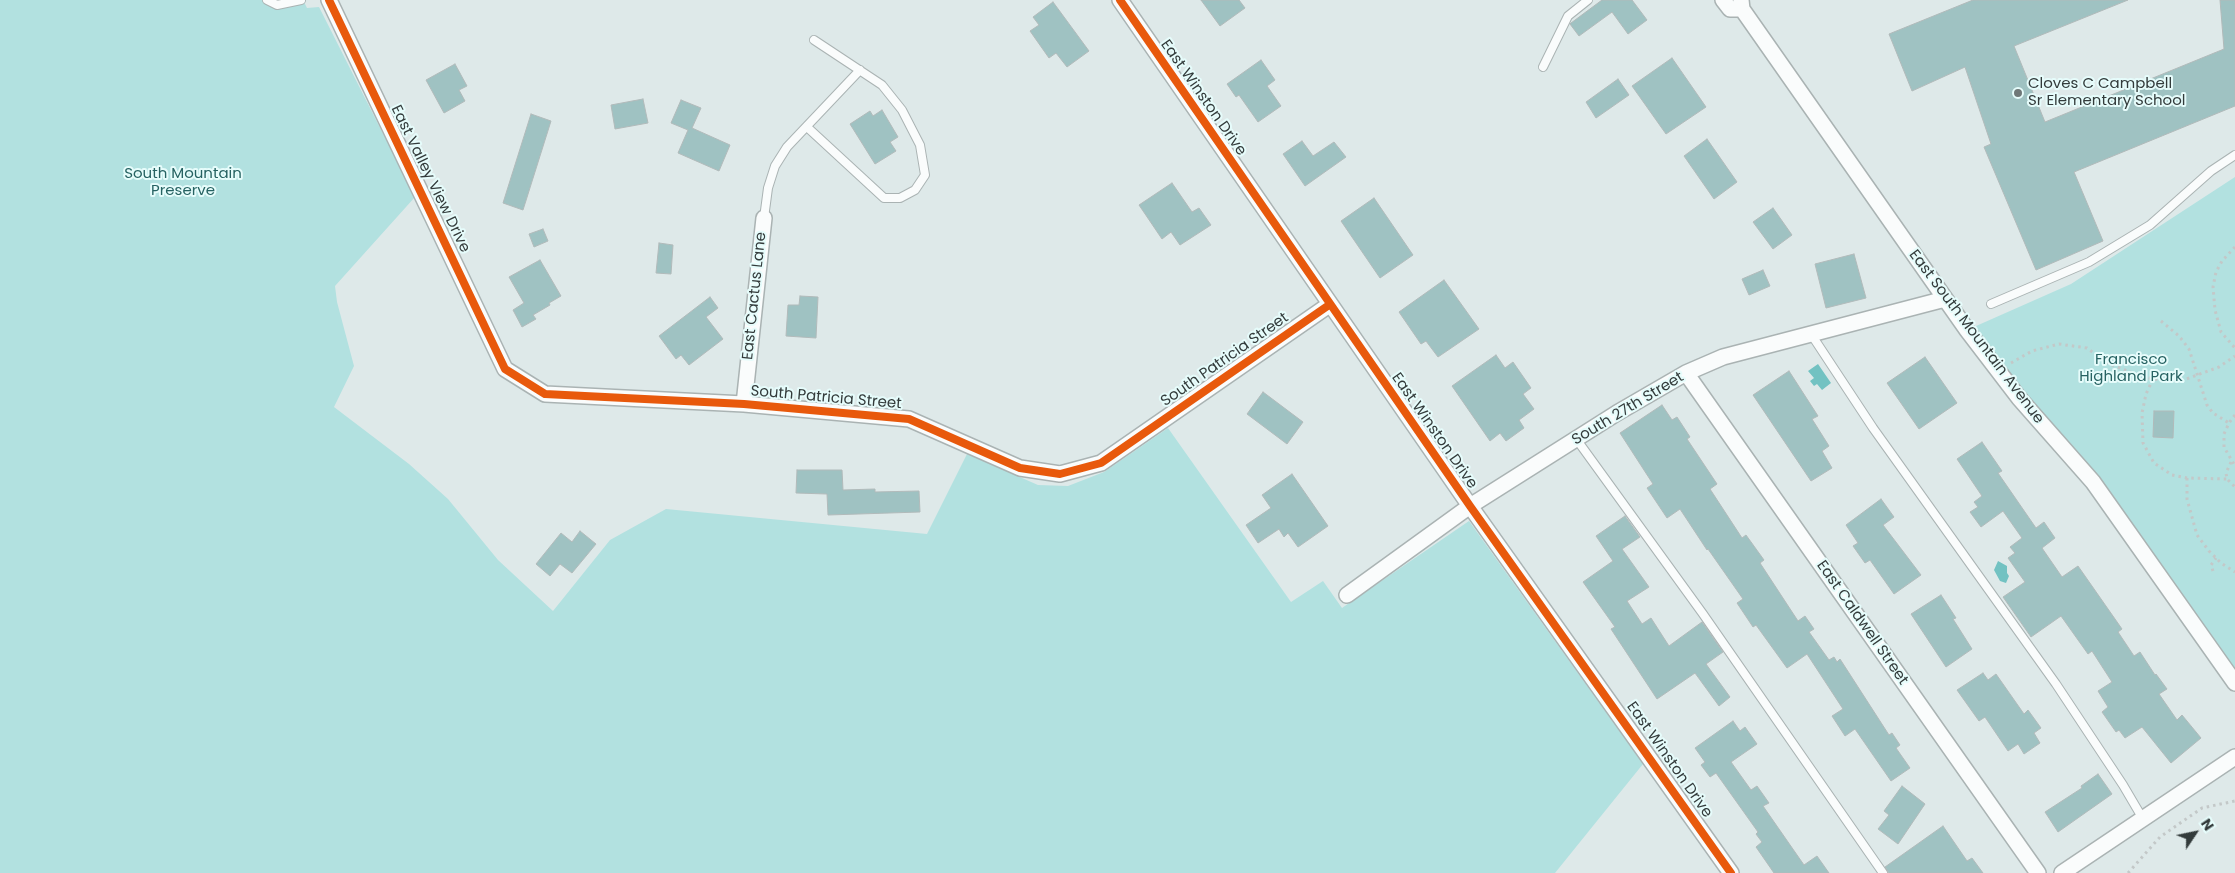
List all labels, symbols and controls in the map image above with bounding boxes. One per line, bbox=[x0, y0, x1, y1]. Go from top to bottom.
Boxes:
street label: East Winston Drive bbox=[1156, 37, 1250, 159]
place label: Cloves C Campbell Sr Elementary School bbox=[2028, 75, 2185, 110]
marker: Cloves C Campbell Sr Elementary School bbox=[2012, 87, 2024, 99]
street label: East Valley View Drive bbox=[386, 102, 474, 256]
park label: South Mountain Preserve bbox=[124, 165, 242, 200]
street label: East Cactus Lane bbox=[739, 231, 771, 361]
street label: East South Mountain Avenue bbox=[1905, 246, 2047, 428]
street label: South Patricia Street bbox=[1158, 309, 1292, 411]
park label: Francisco Highland Park bbox=[2079, 351, 2183, 386]
street label: South 27th Street bbox=[1569, 369, 1687, 449]
street label: East Winston Drive bbox=[1387, 370, 1481, 492]
street label: South Patricia Street bbox=[750, 382, 902, 414]
street label: East Caldwell Street bbox=[1812, 557, 1912, 689]
street label: East Winston Drive bbox=[1622, 699, 1716, 821]
north arrow bbox=[2170, 808, 2220, 858]
text: N bbox=[2196, 815, 2219, 835]

